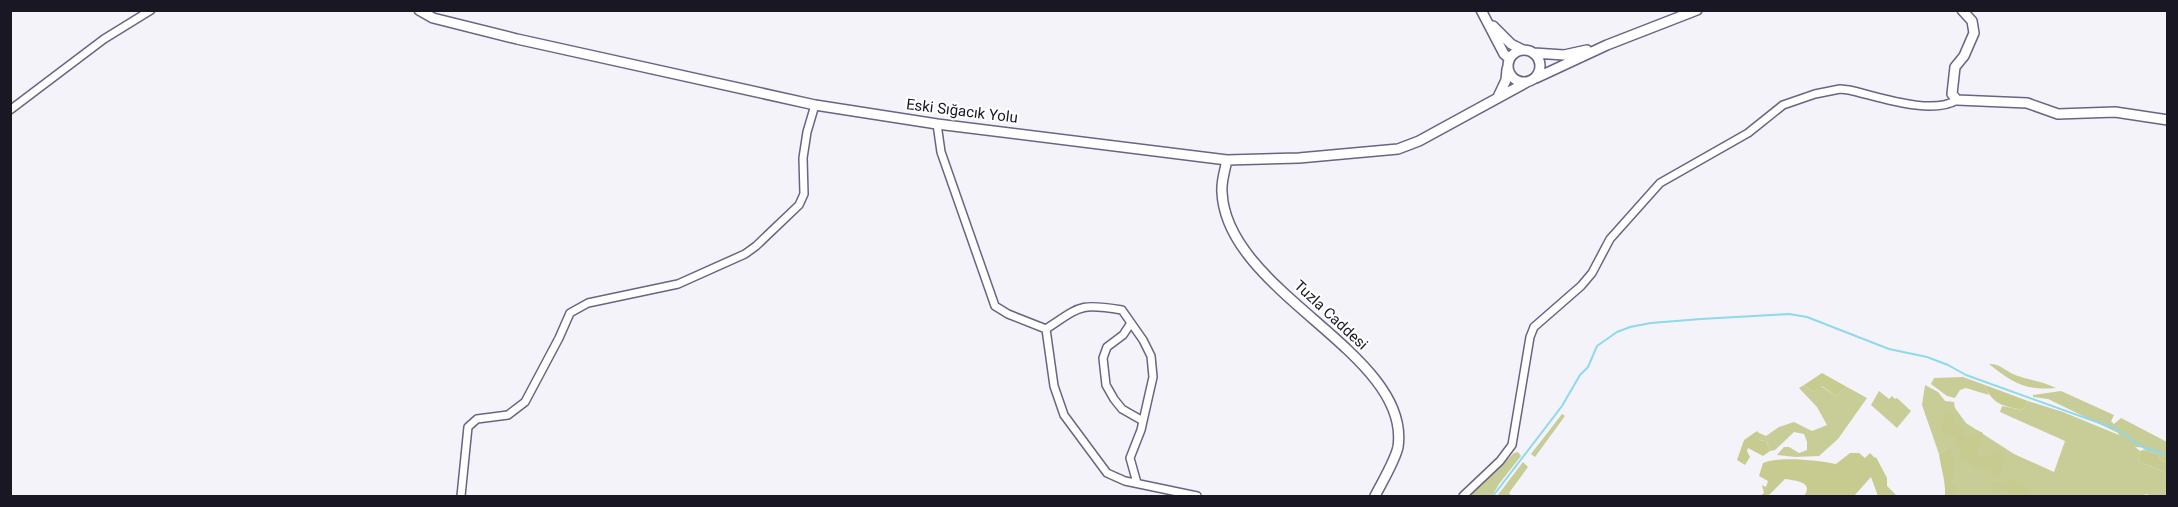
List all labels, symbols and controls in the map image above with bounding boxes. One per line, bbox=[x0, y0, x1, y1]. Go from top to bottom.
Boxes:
street label: Eski Sığacık Yolu bbox=[905, 95, 1019, 127]
street label: Tuzla Caddesi bbox=[1291, 276, 1371, 354]

